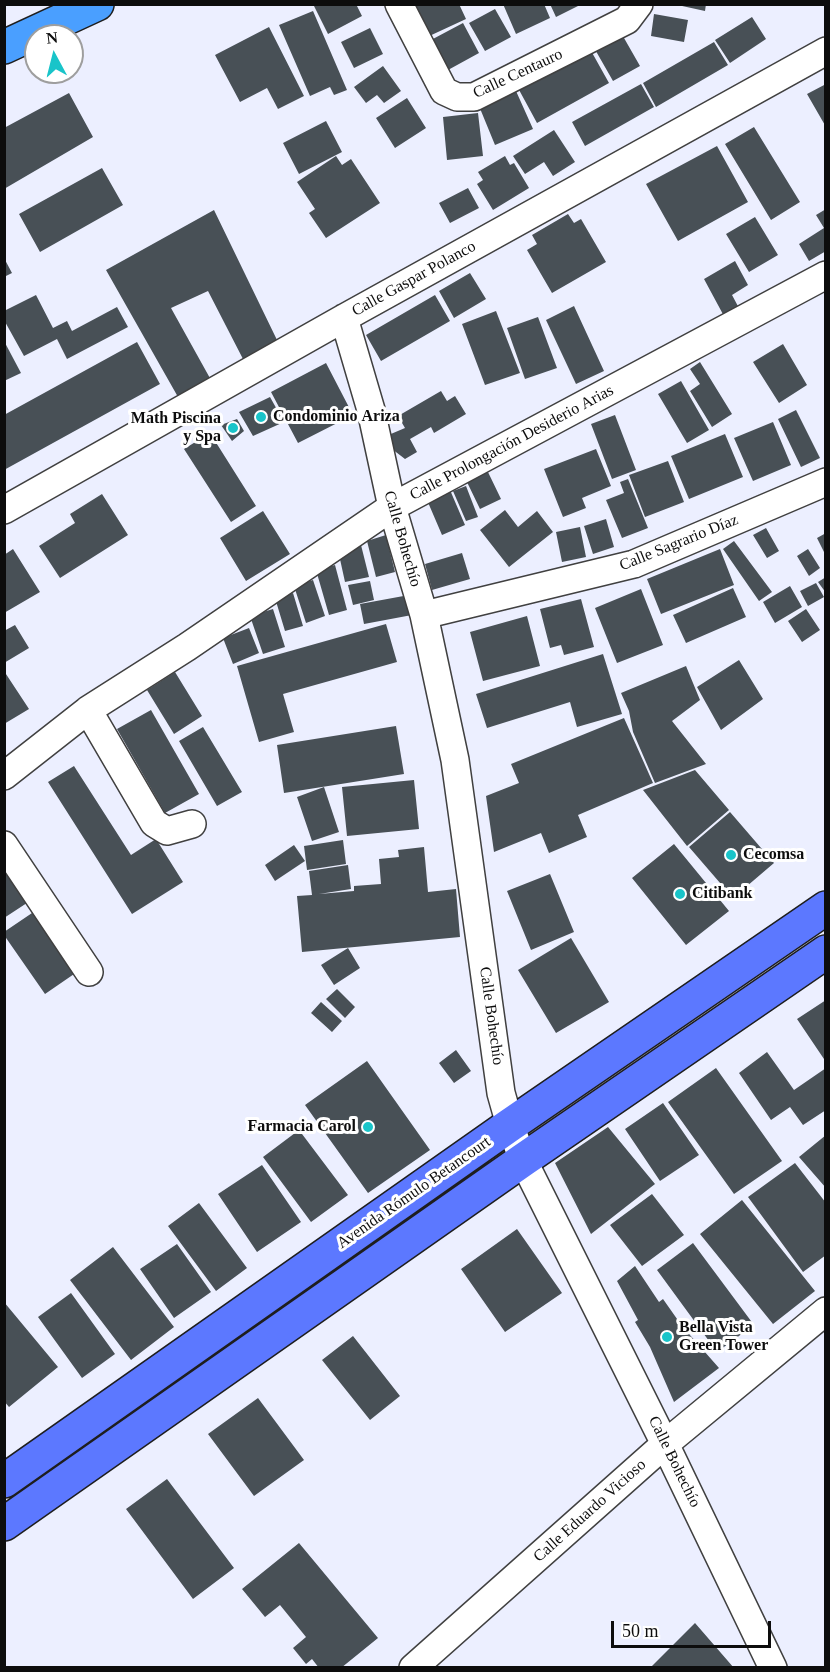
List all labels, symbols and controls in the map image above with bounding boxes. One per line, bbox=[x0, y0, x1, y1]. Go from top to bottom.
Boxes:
north arrow bbox=[24, 24, 84, 84]
text: N bbox=[45, 28, 59, 47]
street label: Calle Centauro bbox=[470, 45, 566, 103]
street label: Calle Gaspar Polanco bbox=[349, 237, 479, 321]
street label: Calle Prolongación Desiderio Arias bbox=[407, 381, 617, 505]
place label: Condominio Ariza bbox=[273, 407, 400, 427]
place label: Math Piscina y Spa bbox=[131, 409, 221, 447]
marker: Condominio Ariza bbox=[254, 410, 268, 424]
marker: Math Piscina y Spa bbox=[226, 421, 240, 435]
street label: Calle Bohechío bbox=[379, 489, 425, 589]
street label: Calle Sagrario Díaz bbox=[617, 510, 741, 576]
place label: Cecomsa bbox=[743, 845, 804, 865]
marker: Cecomsa bbox=[724, 848, 738, 862]
place label: Citibank bbox=[692, 884, 752, 904]
marker: Citibank bbox=[673, 887, 687, 901]
street label: Calle Bohechío bbox=[475, 966, 507, 1066]
place label: Farmacia Carol bbox=[247, 1117, 356, 1137]
marker: Farmacia Carol bbox=[361, 1120, 375, 1134]
street label: Avenida Rómulo Betancourt bbox=[334, 1133, 494, 1253]
place label: Bella Vista Green Tower bbox=[679, 1318, 768, 1356]
marker: Bella Vista Green Tower bbox=[660, 1330, 674, 1344]
street label: Calle Bohechío bbox=[644, 1413, 704, 1511]
street label: Calle Eduardo Vicioso bbox=[530, 1455, 650, 1567]
scale bar bbox=[614, 1609, 774, 1647]
text: 50 m bbox=[622, 1621, 659, 1641]

